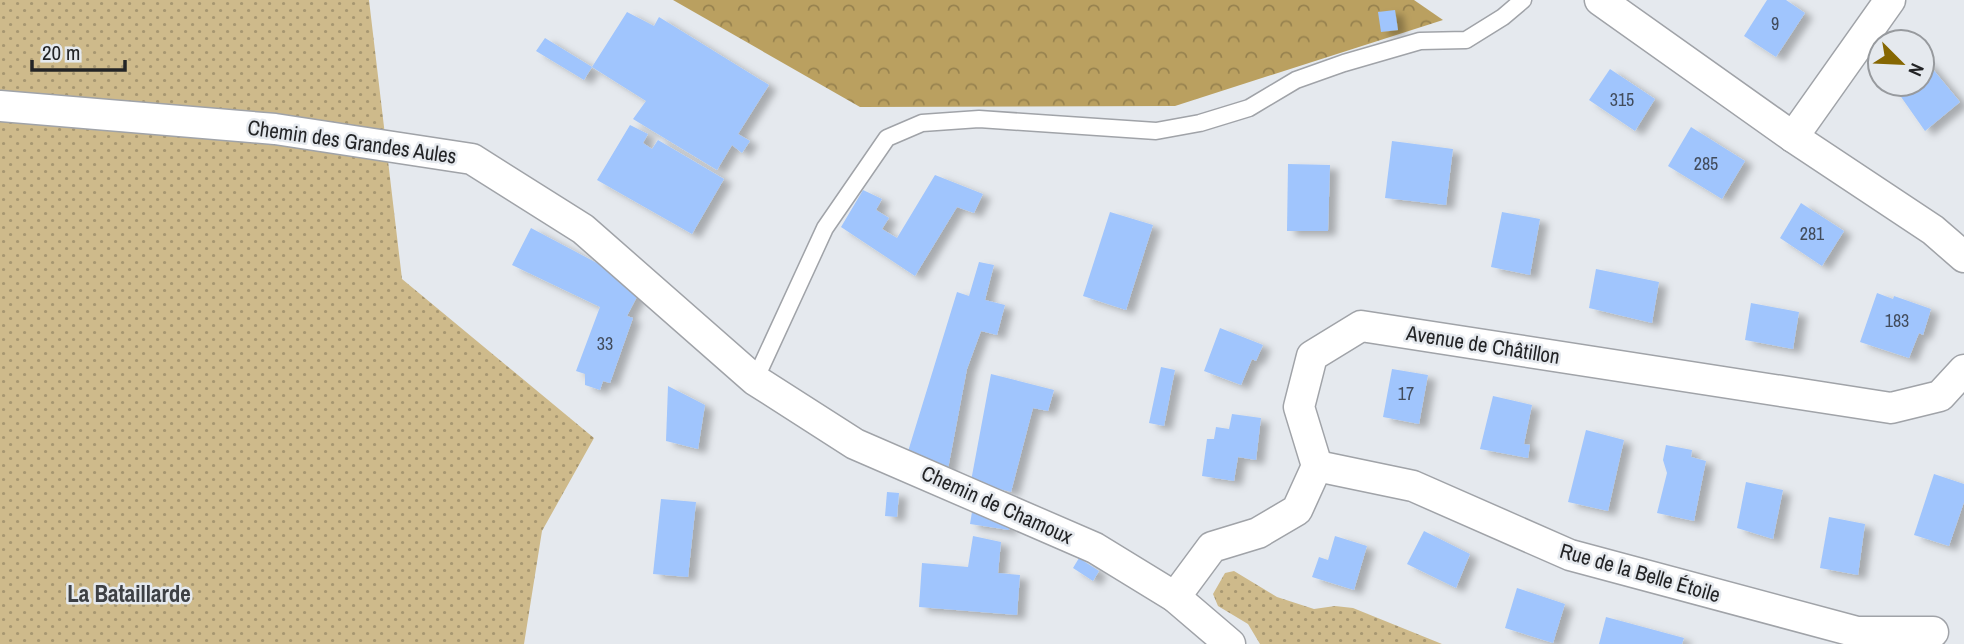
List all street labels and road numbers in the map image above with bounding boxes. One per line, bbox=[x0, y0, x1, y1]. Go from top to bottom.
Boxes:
street label: Chemin des Grandes Aules bbox=[246, 112, 458, 171]
street label: Avenue de Châtillon bbox=[1403, 318, 1562, 371]
street label: Chemin de Chamoux bbox=[917, 458, 1078, 551]
street label: Rue de la Belle Étoile bbox=[1557, 536, 1724, 609]

